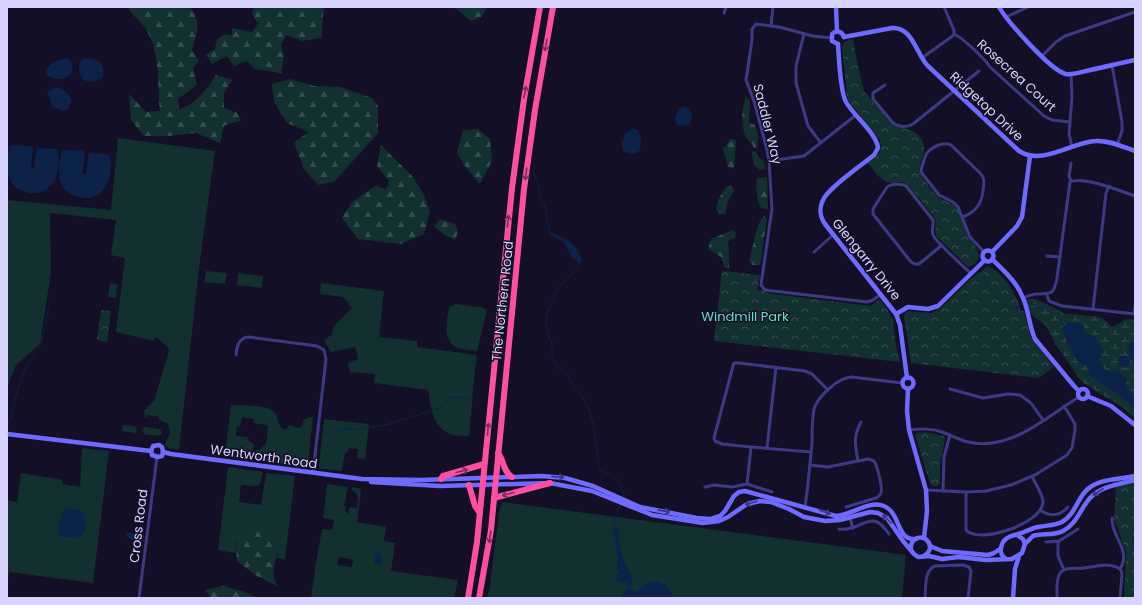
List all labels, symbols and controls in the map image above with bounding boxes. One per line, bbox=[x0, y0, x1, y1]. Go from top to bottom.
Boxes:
street label: Rosecrea Court bbox=[973, 35, 1061, 116]
one-way arrow bbox=[542, 38, 550, 51]
street label: Ridgetop Drive bbox=[946, 67, 1028, 146]
street label: Saddler Way bbox=[748, 82, 787, 167]
one-way arrow bbox=[521, 86, 529, 99]
one-way arrow bbox=[522, 167, 530, 180]
street label: Glengarry Drive bbox=[828, 214, 906, 304]
one-way arrow bbox=[504, 215, 512, 228]
street label: The Northern Road bbox=[487, 240, 518, 362]
park label: Windmill Park bbox=[701, 307, 789, 326]
one-way arrow bbox=[484, 423, 491, 436]
street label: Wentworth Road bbox=[209, 440, 319, 473]
one-way arrow bbox=[455, 467, 468, 474]
one-way arrow bbox=[551, 474, 564, 481]
street label: Cross Road bbox=[125, 488, 152, 564]
one-way arrow bbox=[1093, 488, 1104, 496]
one-way arrow bbox=[502, 491, 515, 499]
one-way arrow bbox=[745, 500, 758, 507]
one-way arrow bbox=[657, 507, 670, 515]
one-way arrow bbox=[818, 509, 830, 517]
one-way arrow bbox=[882, 514, 892, 524]
one-way arrow bbox=[486, 530, 494, 543]

